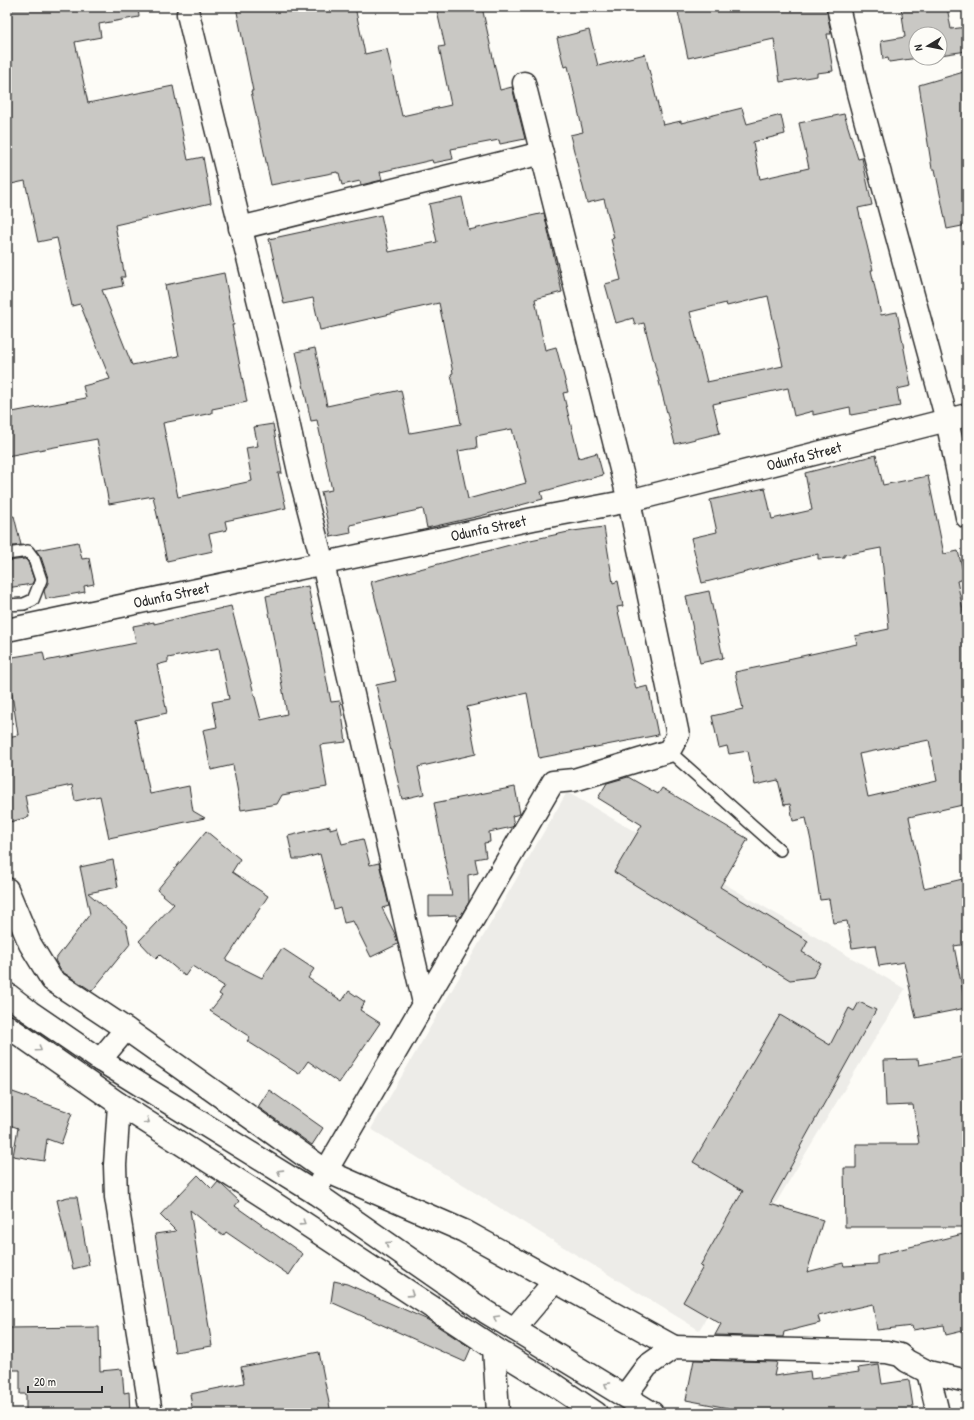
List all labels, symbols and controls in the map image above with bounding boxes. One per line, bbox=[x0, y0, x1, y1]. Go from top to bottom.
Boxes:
north arrow bbox=[908, 26, 948, 66]
text: N bbox=[911, 43, 926, 52]
street label: Odunfa Street bbox=[764, 436, 845, 476]
street label: Odunfa Street bbox=[449, 510, 529, 546]
street label: Odunfa Street bbox=[132, 576, 212, 613]
one-way arrow bbox=[35, 1044, 42, 1052]
one-way arrow bbox=[142, 1117, 149, 1124]
one-way arrow bbox=[277, 1169, 284, 1177]
one-way arrow bbox=[299, 1218, 306, 1225]
one-way arrow bbox=[386, 1242, 393, 1249]
one-way arrow bbox=[407, 1289, 414, 1297]
one-way arrow bbox=[493, 1315, 500, 1322]
scale bar bbox=[28, 1368, 102, 1394]
text: 20 m bbox=[34, 1373, 56, 1390]
one-way arrow bbox=[604, 1382, 611, 1389]

